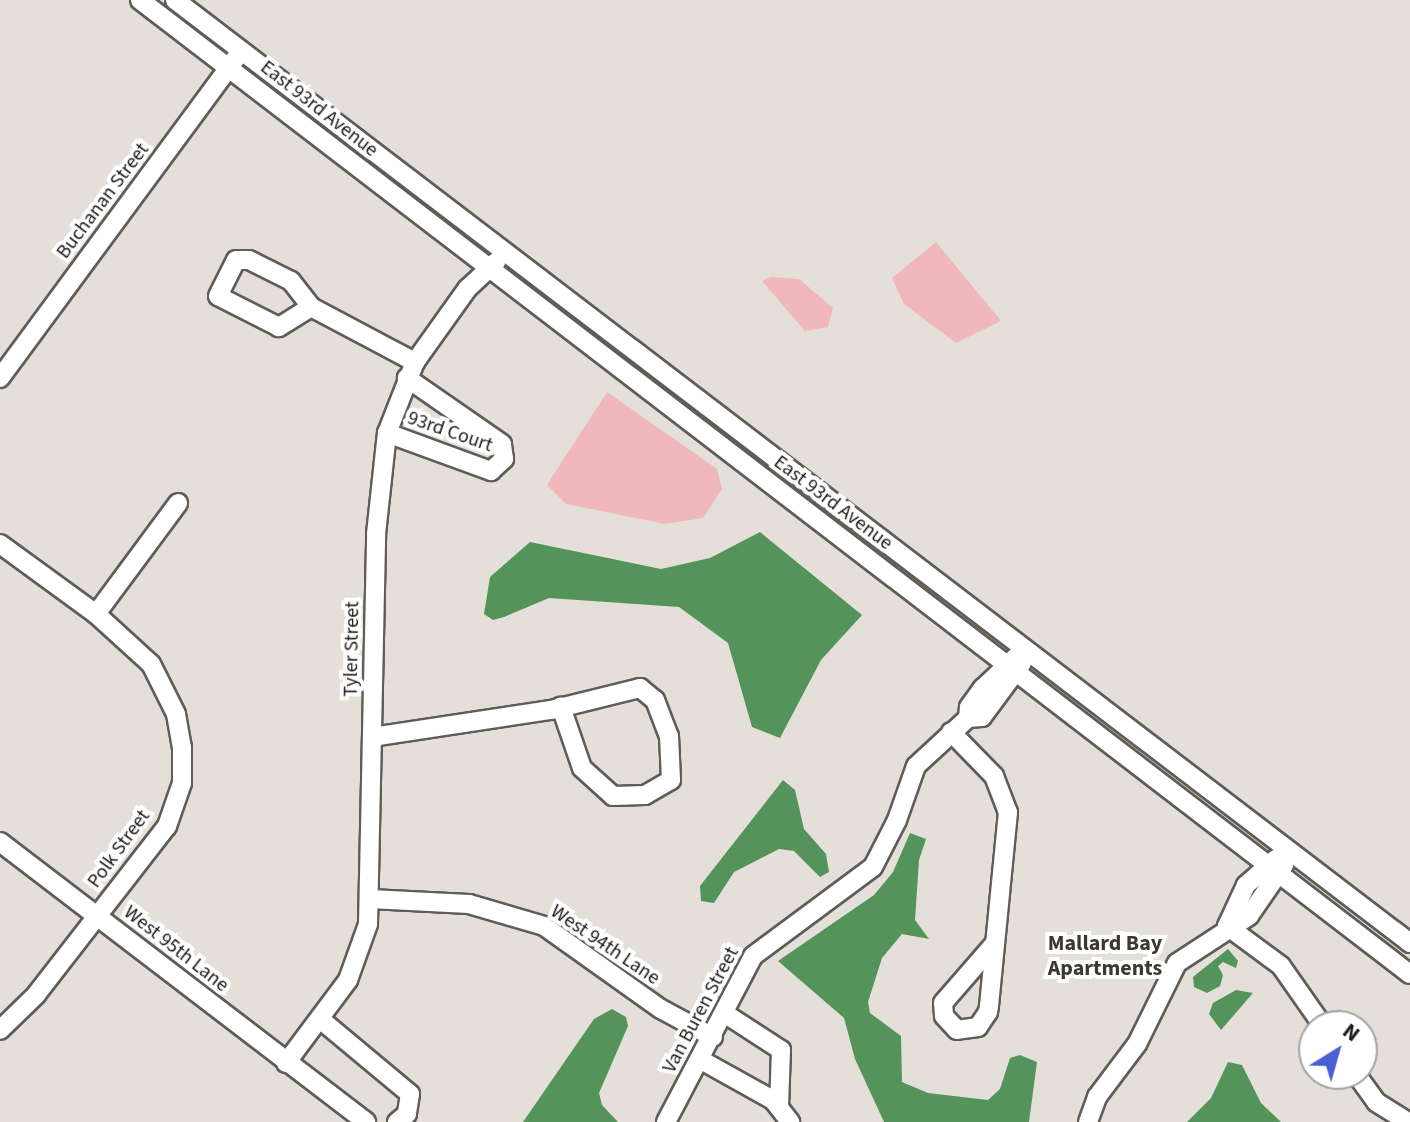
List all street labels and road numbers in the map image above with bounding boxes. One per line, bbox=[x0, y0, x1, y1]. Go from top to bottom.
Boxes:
street label: East 93rd Avenue bbox=[255, 56, 383, 162]
street label: Buchanan Street bbox=[52, 138, 154, 264]
street label: 93rd Court bbox=[404, 406, 496, 458]
street label: East 93rd Avenue bbox=[769, 450, 897, 556]
street label: Tyler Street bbox=[339, 601, 365, 697]
street label: Polk Street bbox=[83, 805, 155, 893]
street label: West 94th Lane bbox=[546, 900, 664, 990]
street label: West 95th Lane bbox=[119, 901, 233, 997]
street label: Van Buren Street bbox=[658, 943, 744, 1077]

